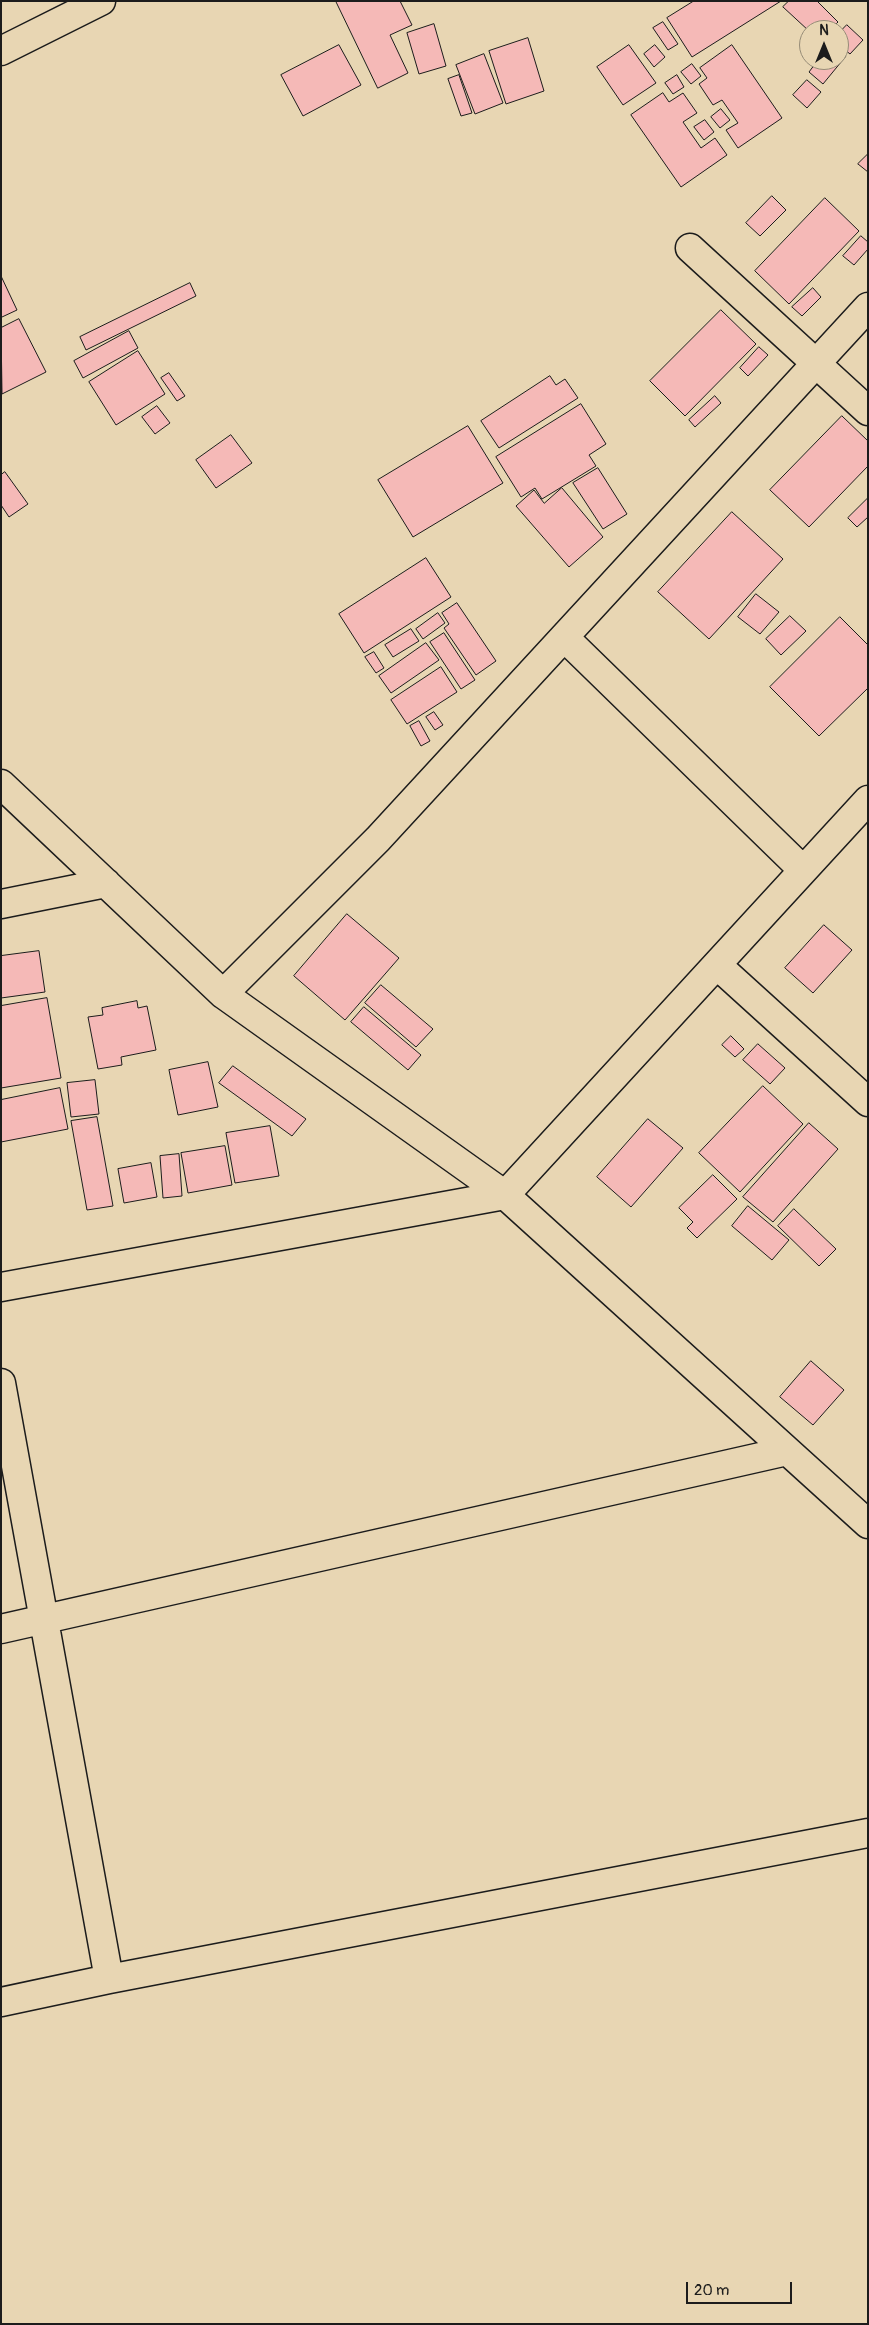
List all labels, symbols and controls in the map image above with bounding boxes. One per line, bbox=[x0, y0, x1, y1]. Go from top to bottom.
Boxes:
north arrow bbox=[799, 20, 849, 70]
text: N bbox=[819, 22, 829, 39]
scale bar bbox=[689, 2272, 795, 2304]
text: 20 m bbox=[694, 2281, 729, 2300]

